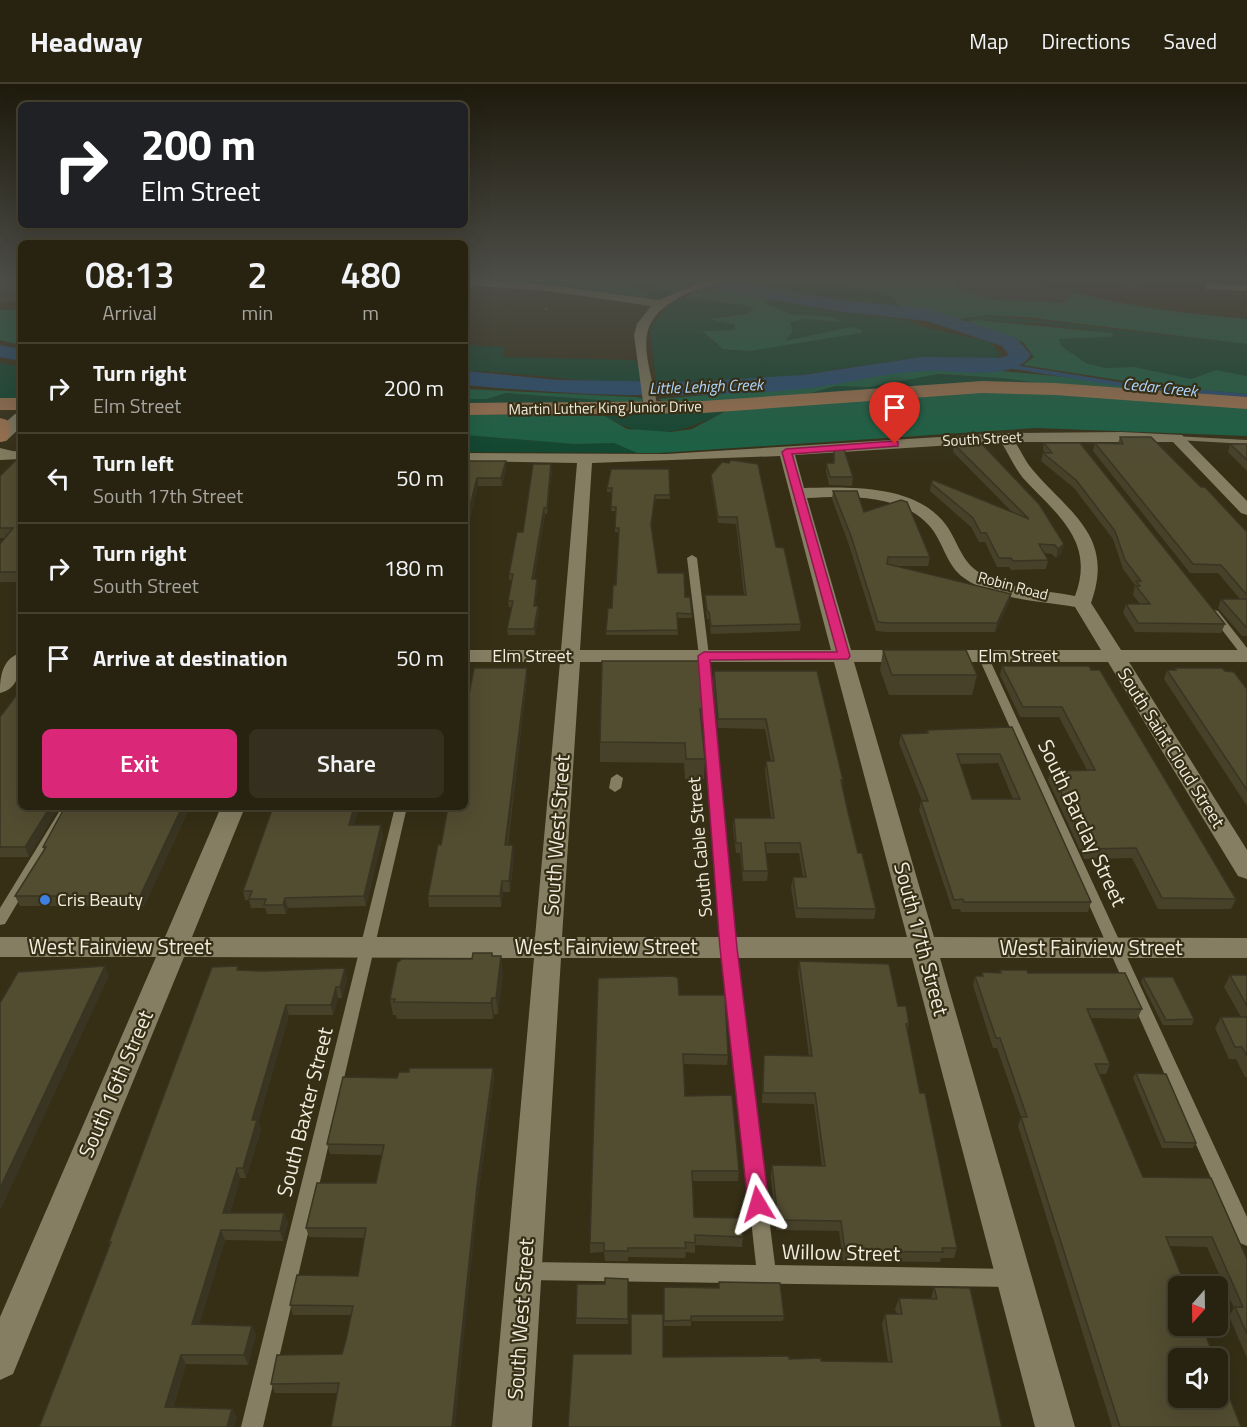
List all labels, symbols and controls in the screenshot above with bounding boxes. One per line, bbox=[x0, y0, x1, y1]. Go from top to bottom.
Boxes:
text: Headway bbox=[30, 20, 142, 63]
text: Map bbox=[969, 25, 1009, 57]
text: Directions bbox=[1042, 25, 1131, 57]
text: Saved bbox=[1164, 25, 1217, 57]
text: 200 m bbox=[141, 112, 256, 176]
icon: right bbox=[42, 126, 120, 204]
text: Elm Street bbox=[141, 170, 260, 211]
text: 08:13 bbox=[85, 247, 174, 302]
text: 2 bbox=[247, 247, 267, 302]
text: 480 bbox=[340, 247, 401, 302]
text: Arrival bbox=[103, 297, 157, 328]
text: min bbox=[241, 297, 273, 328]
text: m bbox=[362, 297, 379, 328]
text: Turn right bbox=[93, 356, 187, 390]
text: 200 m bbox=[384, 371, 444, 405]
water label: Cedar Creek bbox=[1122, 371, 1200, 403]
icon: right bbox=[42, 372, 75, 405]
water label: Little Lehigh Creek bbox=[649, 372, 765, 400]
pin bbox=[869, 382, 920, 444]
text: Elm Street bbox=[93, 390, 181, 421]
icon: arrive bbox=[878, 391, 911, 424]
street label: Martin Luther King Junior Drive bbox=[508, 394, 702, 421]
street label: South Street bbox=[942, 425, 1023, 452]
text: Turn left bbox=[93, 446, 174, 480]
text: 50 m bbox=[396, 461, 444, 495]
icon: left bbox=[42, 462, 75, 495]
text: South 17th Street bbox=[93, 480, 243, 511]
text: Turn right bbox=[93, 536, 187, 570]
text: 180 m bbox=[384, 551, 444, 585]
icon: right bbox=[42, 552, 75, 585]
street label: Robin Road bbox=[975, 565, 1051, 606]
text: South Street bbox=[93, 570, 199, 601]
text: Arrive at destination bbox=[93, 641, 288, 675]
text: 50 m bbox=[396, 641, 444, 675]
icon: arrive bbox=[42, 642, 75, 675]
street label: Elm Street bbox=[492, 642, 572, 669]
street label: Elm Street bbox=[978, 642, 1058, 669]
street label: South Saint Cloud Street bbox=[1111, 662, 1232, 834]
button: Exit bbox=[42, 729, 237, 798]
button: Share bbox=[249, 729, 444, 798]
street label: South Barclay Street bbox=[1030, 734, 1136, 912]
street label: South West Street bbox=[534, 753, 578, 917]
street label: South Cable Street bbox=[680, 775, 719, 918]
street label: South 17th Street bbox=[886, 858, 958, 1020]
place label: Cris Beauty bbox=[57, 886, 143, 913]
marker: Cris Beauty bbox=[38, 893, 52, 907]
street label: West Fairview Street bbox=[28, 930, 212, 962]
street label: West Fairview Street bbox=[514, 930, 698, 962]
street label: West Fairview Street bbox=[999, 931, 1183, 963]
street label: South 16th Street bbox=[70, 1004, 161, 1163]
street label: South Baxter Street bbox=[267, 1023, 341, 1200]
position arrow bbox=[726, 1172, 790, 1236]
street label: Willow Street bbox=[781, 1235, 901, 1269]
street label: South West Street bbox=[498, 1237, 542, 1401]
north arrow bbox=[1168, 1276, 1228, 1336]
map controls bbox=[1168, 1276, 1228, 1408]
button: sound bbox=[1168, 1348, 1228, 1408]

